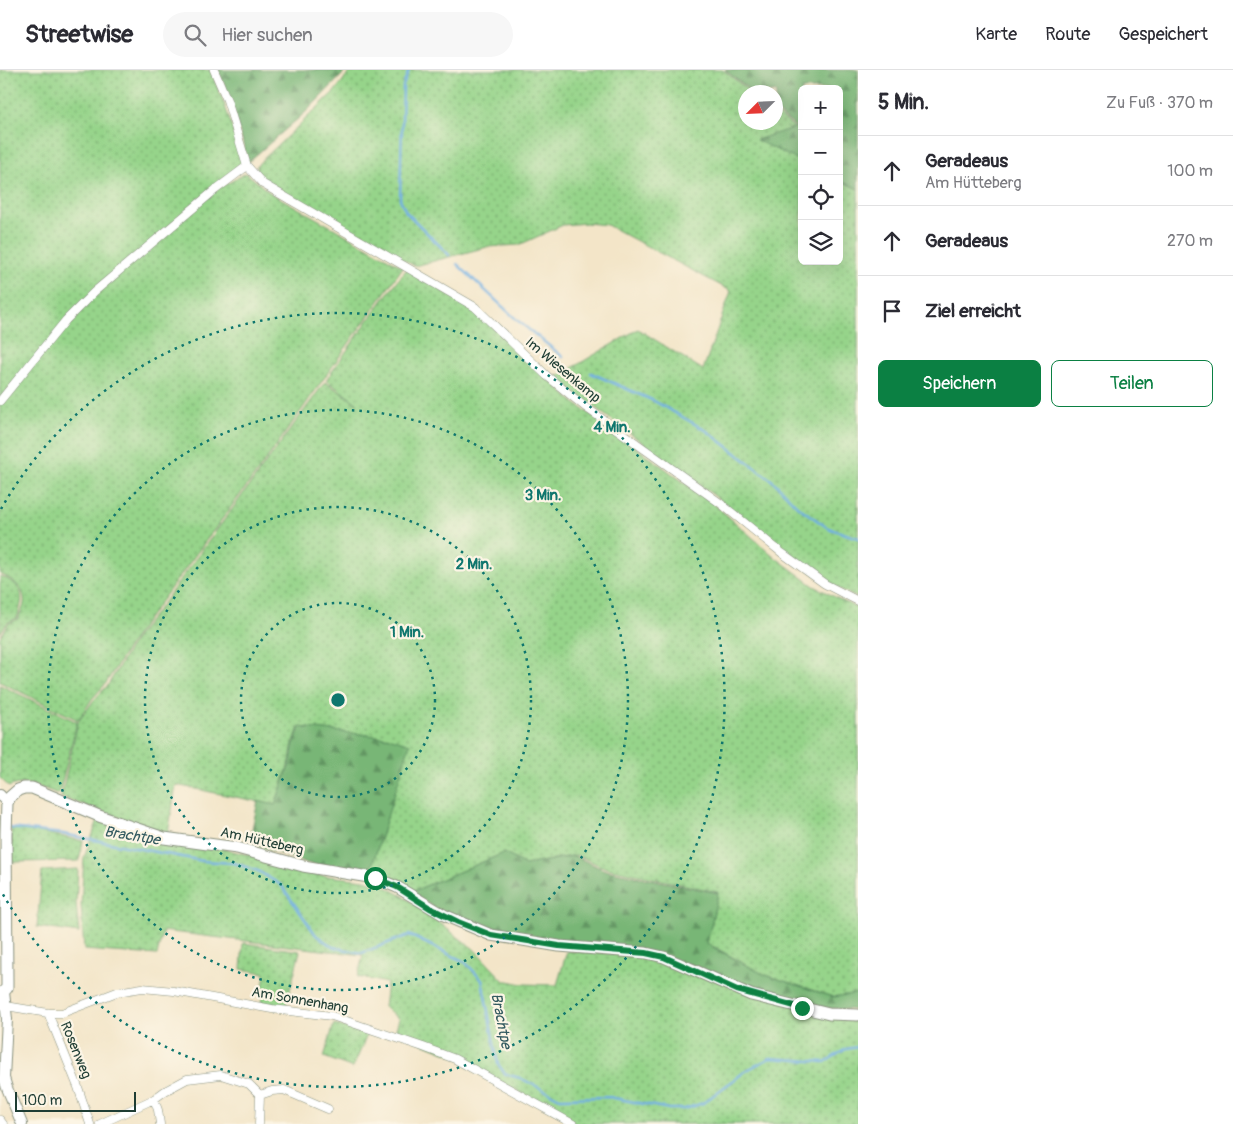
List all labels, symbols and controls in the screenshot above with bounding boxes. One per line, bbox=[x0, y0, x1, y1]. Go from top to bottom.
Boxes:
search box bbox=[163, 12, 513, 57]
text: Streetwise bbox=[25, 20, 133, 49]
icon: search bbox=[181, 21, 209, 49]
text: Hier suchen bbox=[221, 23, 313, 47]
text: Karte bbox=[975, 23, 1017, 46]
text: Route bbox=[1045, 23, 1090, 46]
text: Gespeichert bbox=[1118, 23, 1208, 46]
north arrow bbox=[738, 85, 783, 130]
map controls bbox=[798, 85, 843, 265]
button: + bbox=[798, 85, 843, 130]
text: 5 Min. bbox=[878, 89, 929, 116]
text: Zu Fuß · 370 m bbox=[1106, 93, 1213, 113]
button: − bbox=[798, 130, 843, 175]
text: Geradeaus bbox=[925, 149, 1008, 173]
icon: ahead bbox=[878, 157, 906, 185]
text: 100 m bbox=[1167, 161, 1213, 181]
text: Am Hütteberg bbox=[925, 173, 1021, 193]
button: locate bbox=[798, 175, 843, 220]
button: layers bbox=[798, 220, 843, 265]
icon: ahead bbox=[878, 227, 906, 255]
text: Geradeaus bbox=[925, 229, 1008, 253]
text: 270 m bbox=[1167, 231, 1213, 251]
icon: arrive bbox=[878, 297, 906, 325]
text: Ziel erreicht bbox=[925, 299, 1021, 323]
street label: Im Wiesenkamp bbox=[522, 334, 604, 407]
button: Speichern bbox=[878, 360, 1041, 407]
button: Teilen bbox=[1051, 360, 1213, 407]
text: 4 Min. bbox=[593, 418, 631, 437]
text: 3 Min. bbox=[525, 486, 561, 505]
text: 2 Min. bbox=[456, 555, 492, 574]
text: 1 Min. bbox=[390, 623, 424, 642]
centre of rings bbox=[329, 691, 347, 709]
water label: Brachtpe bbox=[103, 822, 163, 850]
street label: Am Hütteberg bbox=[219, 823, 305, 859]
route start bbox=[364, 867, 387, 890]
street label: Am Sonnenhang bbox=[250, 983, 350, 1017]
water label: Brachtpe bbox=[486, 992, 516, 1052]
route end bbox=[791, 997, 814, 1020]
street label: Rosenweg bbox=[57, 1019, 95, 1081]
scale bar bbox=[15, 1089, 136, 1112]
text: 100 m bbox=[22, 1092, 62, 1109]

